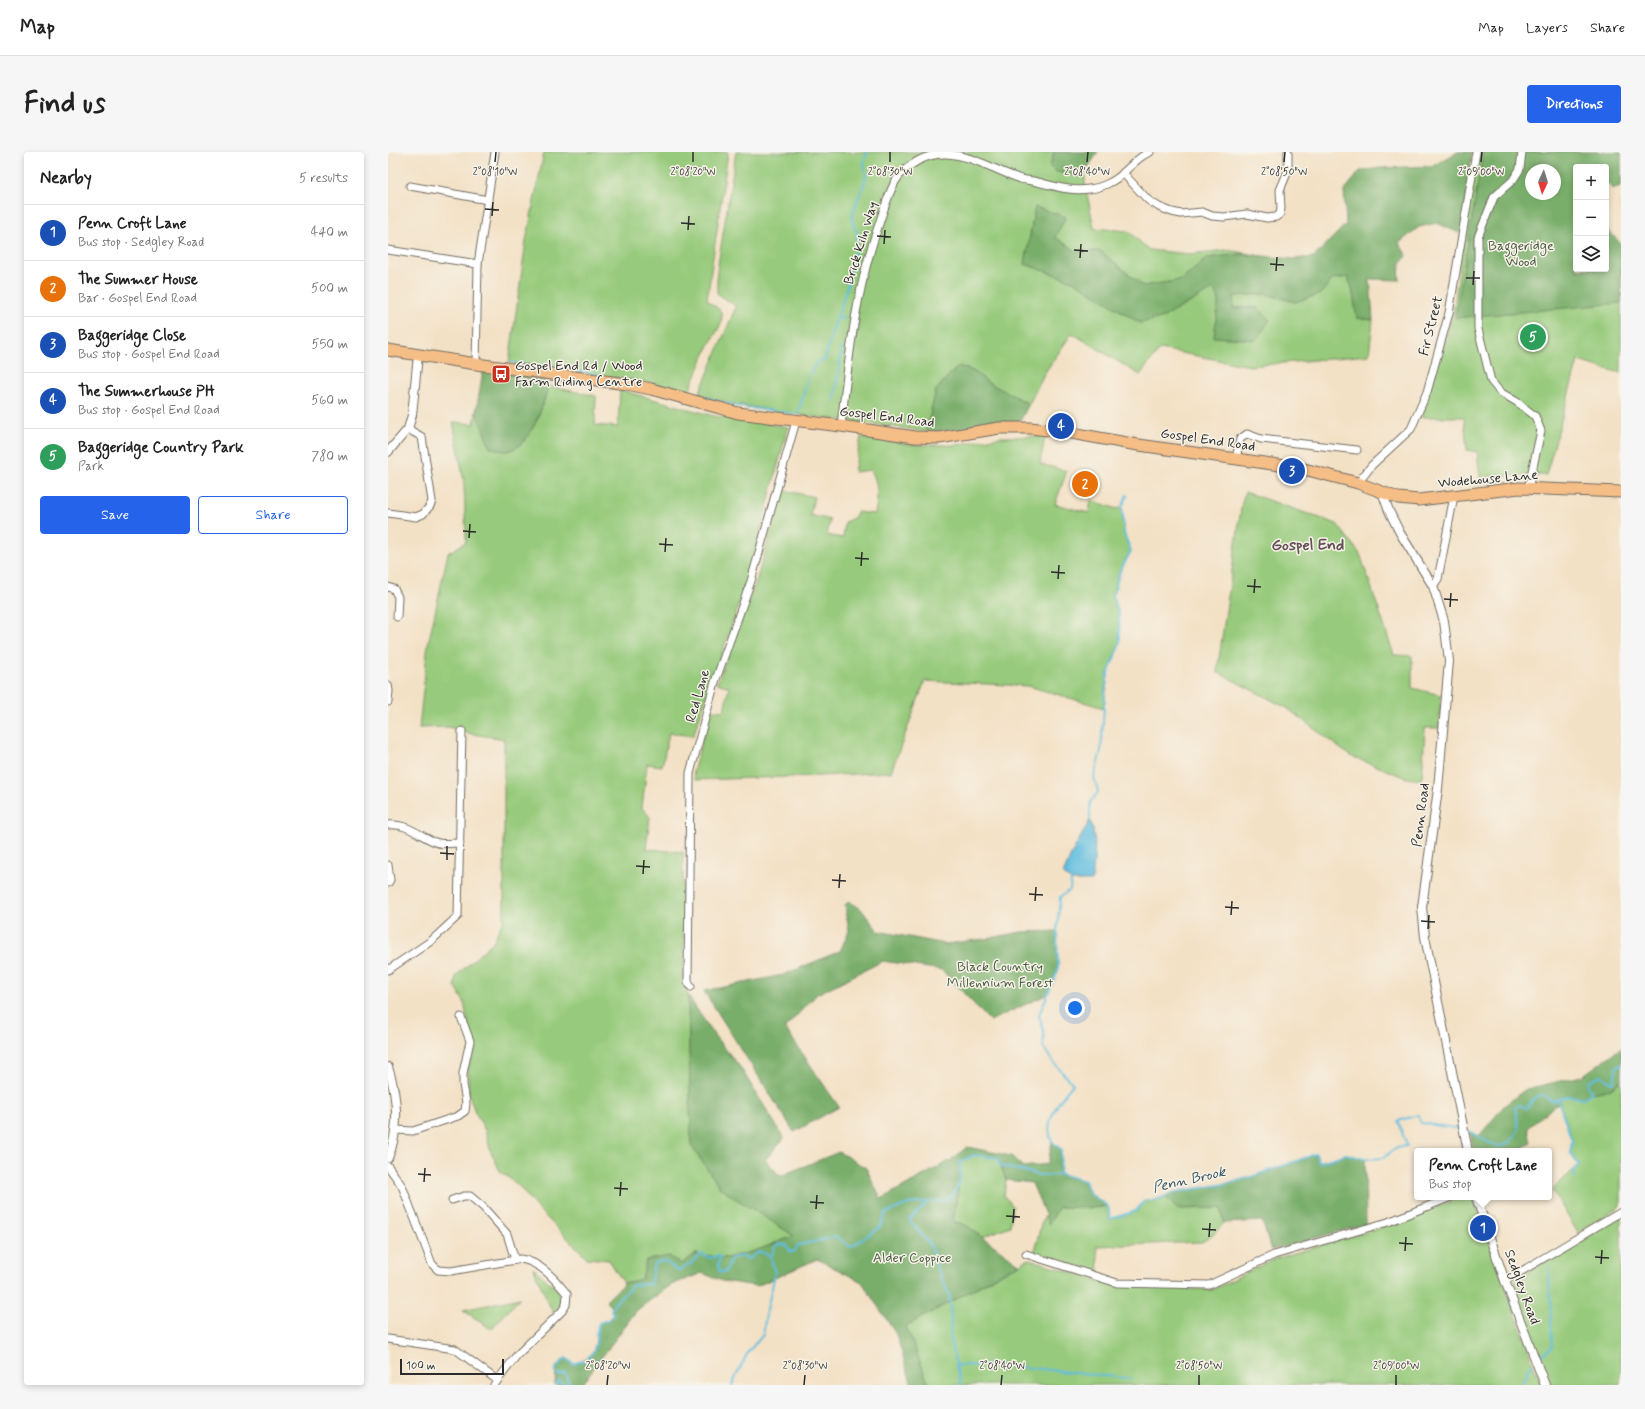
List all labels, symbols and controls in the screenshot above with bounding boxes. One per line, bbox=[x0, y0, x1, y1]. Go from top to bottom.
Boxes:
text: Map bbox=[20, 15, 55, 40]
text: Map bbox=[1478, 19, 1504, 37]
text: Layers bbox=[1526, 19, 1568, 37]
text: Share bbox=[1590, 19, 1625, 37]
button: Directions bbox=[1527, 85, 1621, 123]
text: Find us bbox=[24, 86, 105, 123]
north arrow bbox=[1525, 164, 1561, 200]
map controls bbox=[1573, 164, 1609, 272]
button: + bbox=[1573, 164, 1609, 200]
text: 2°08'10"W bbox=[473, 165, 517, 179]
text: 2°08'20"W bbox=[671, 165, 715, 179]
text: 2°08'30"W bbox=[868, 165, 912, 179]
text: 2°08'40"W bbox=[1064, 165, 1110, 179]
text: 2°08'50"W bbox=[1261, 165, 1307, 179]
text: 2°09'00"W bbox=[1458, 165, 1504, 179]
text: Nearby bbox=[40, 167, 92, 189]
text: 5 results bbox=[299, 170, 348, 187]
street label: Brick Kiln Way bbox=[840, 199, 882, 287]
button: − bbox=[1573, 200, 1609, 236]
text: Penn Croft Lane bbox=[78, 214, 187, 234]
text: 1 bbox=[50, 224, 56, 241]
text: 440 m bbox=[311, 224, 348, 241]
text: Bus stop · Sedgley Road bbox=[78, 234, 204, 251]
button: layers bbox=[1573, 236, 1609, 272]
park label: Baggeridge Wood bbox=[1488, 237, 1554, 271]
text: The Summer House bbox=[78, 270, 198, 290]
text: 2 bbox=[50, 280, 56, 297]
text: 500 m bbox=[311, 280, 348, 297]
text: Bar · Gospel End Road bbox=[78, 290, 197, 307]
street label: Fir Street bbox=[1415, 294, 1447, 358]
pin: 5 bbox=[1520, 322, 1546, 352]
text: Baggeridge Close bbox=[78, 326, 186, 346]
text: 3 bbox=[50, 336, 56, 353]
text: 550 m bbox=[312, 336, 348, 353]
text: Bus stop · Gospel End Road bbox=[78, 346, 220, 363]
place label: Gospel End Rd / Wood Farm Riding Centre bbox=[515, 357, 643, 391]
bus stop icon: Gospel End Rd / Wood Farm Riding Centre bbox=[490, 363, 512, 385]
text: The Summerhouse PH bbox=[78, 382, 214, 402]
text: 4 bbox=[49, 392, 57, 409]
text: 560 m bbox=[311, 392, 348, 409]
text: Bus stop · Gospel End Road bbox=[78, 402, 220, 419]
street label: Gospel End Road bbox=[838, 402, 936, 432]
pin: 4 bbox=[1048, 411, 1074, 441]
street label: Gospel End Road bbox=[1159, 424, 1257, 456]
text: Baggeridge Country Park bbox=[78, 438, 244, 458]
text: 5 bbox=[49, 448, 57, 465]
text: 780 m bbox=[311, 448, 348, 465]
pin: 3 bbox=[1279, 456, 1305, 486]
text: Park bbox=[78, 458, 104, 475]
street label: Wodehouse Lane bbox=[1437, 466, 1539, 492]
pin: 2 bbox=[1072, 469, 1098, 499]
button: Save bbox=[40, 496, 190, 534]
button: Share bbox=[198, 496, 348, 534]
district label: Gospel End bbox=[1272, 535, 1344, 556]
street label: Red Lane bbox=[682, 667, 714, 725]
street label: Penn Road bbox=[1408, 782, 1434, 848]
park label: Black Country Millennium Forest bbox=[947, 958, 1053, 992]
your location bbox=[1065, 998, 1085, 1018]
popup bbox=[1414, 1148, 1552, 1200]
text: Penn Croft Lane bbox=[1429, 1156, 1537, 1176]
water label: Penn Brook bbox=[1151, 1162, 1229, 1198]
text: Bus stop bbox=[1429, 1176, 1472, 1193]
pin: 1 bbox=[1470, 1213, 1496, 1243]
street label: Sedgley Road bbox=[1499, 1247, 1544, 1327]
park label: Alder Coppice bbox=[873, 1249, 951, 1267]
scale bar bbox=[400, 1357, 504, 1376]
text: 100 m bbox=[406, 1359, 436, 1373]
text: 2°08'20"W bbox=[586, 1359, 630, 1373]
text: 2°08'30"W bbox=[783, 1359, 827, 1373]
text: 2°08'40"W bbox=[979, 1359, 1025, 1373]
text: 2°08'50"W bbox=[1176, 1359, 1222, 1373]
text: 2°09'00"W bbox=[1373, 1359, 1419, 1373]

